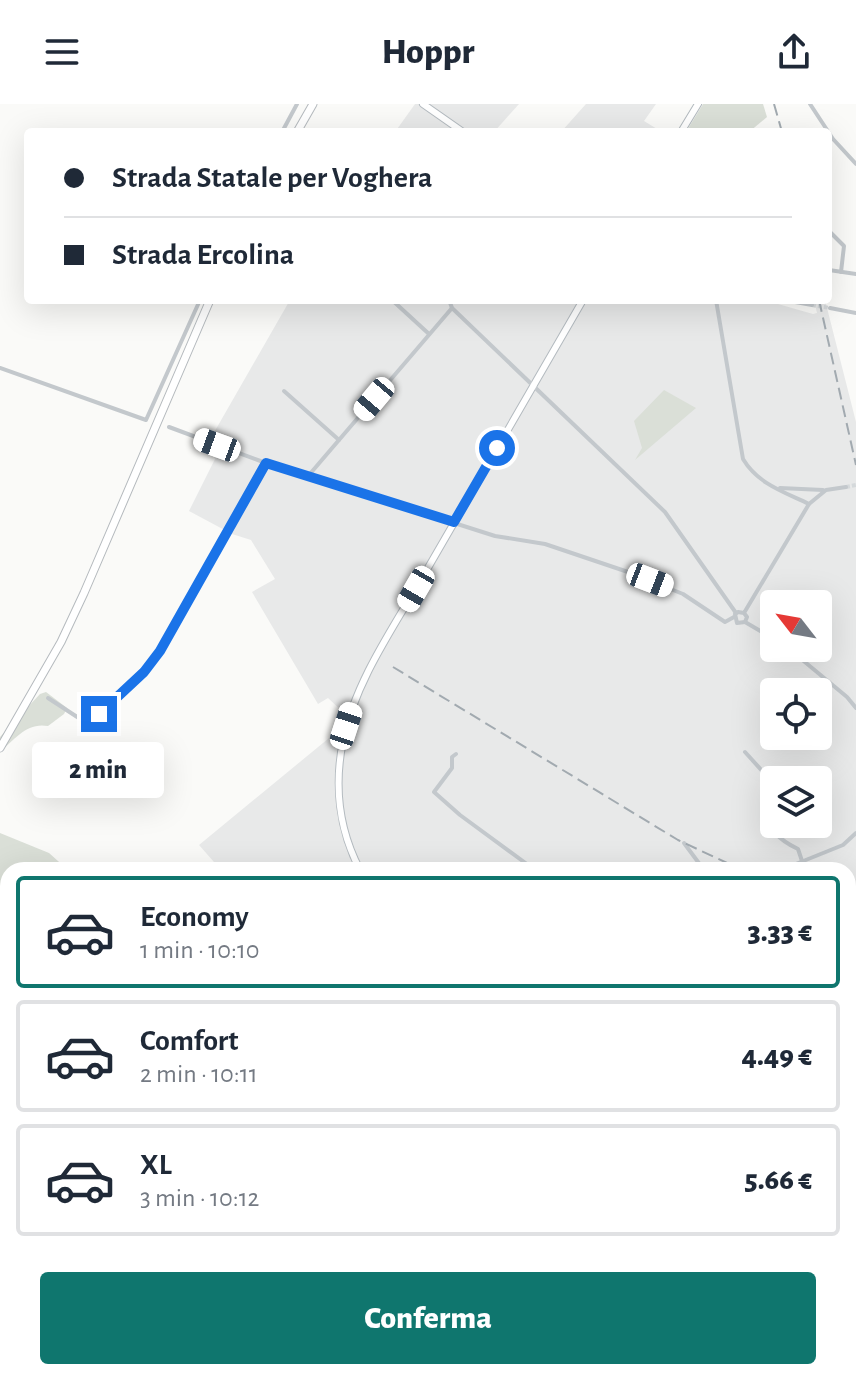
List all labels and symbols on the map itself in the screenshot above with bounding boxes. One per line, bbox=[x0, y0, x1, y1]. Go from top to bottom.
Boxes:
car bbox=[349, 373, 399, 425]
car bbox=[190, 426, 244, 464]
route start bbox=[479, 430, 515, 466]
car bbox=[623, 560, 677, 600]
car bbox=[394, 562, 438, 616]
north arrow bbox=[760, 590, 832, 662]
route end bbox=[81, 696, 117, 732]
car bbox=[327, 699, 365, 753]
callout: 2 min bbox=[33, 742, 165, 798]

